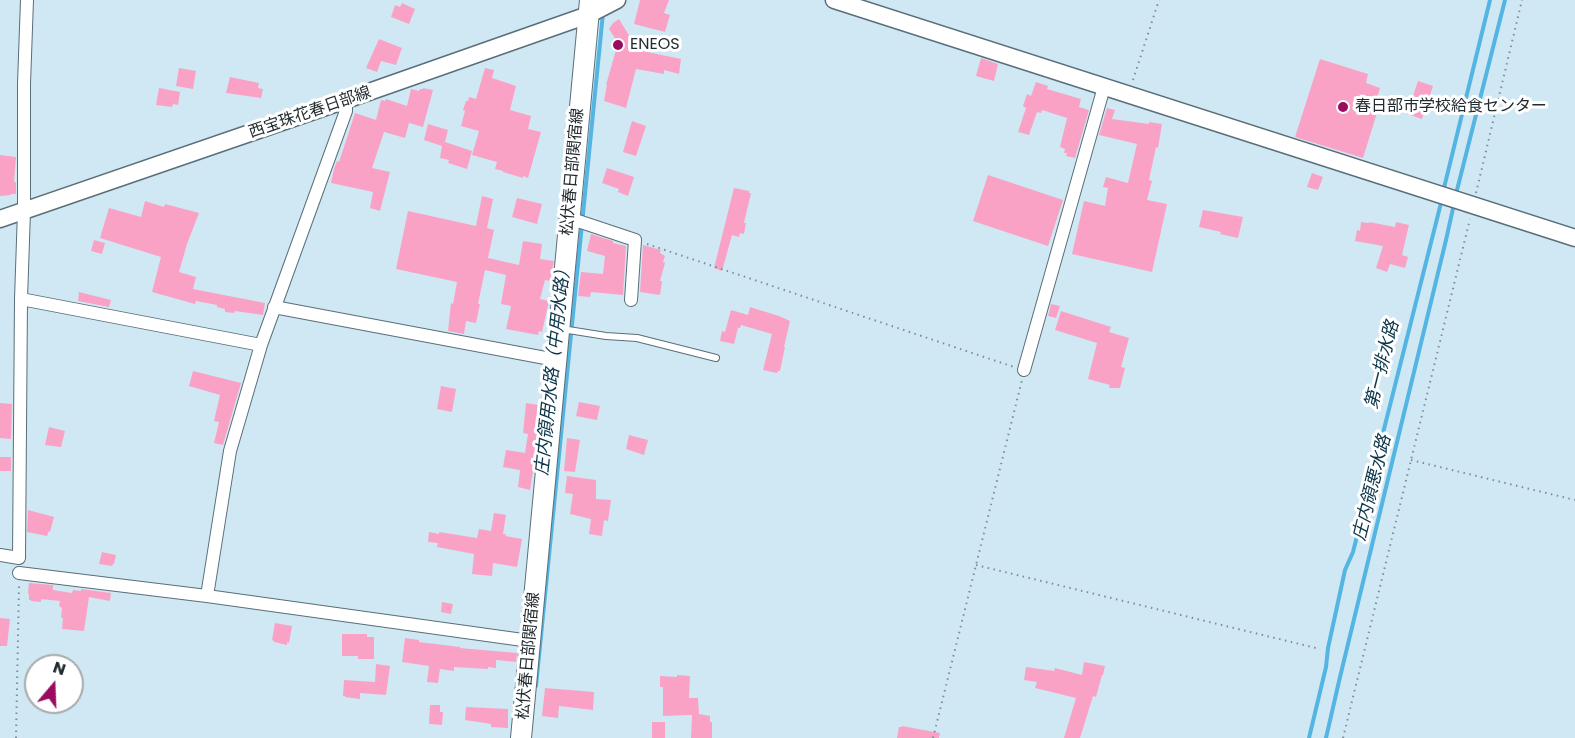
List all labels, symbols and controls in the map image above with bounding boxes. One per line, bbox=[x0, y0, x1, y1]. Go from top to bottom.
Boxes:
place label: ENEOS bbox=[630, 35, 680, 55]
marker: ENEOS bbox=[611, 38, 625, 52]
street label: 西宝珠花春日部線 bbox=[246, 83, 374, 143]
place label: 春日部市学校給食センター bbox=[1355, 97, 1547, 117]
marker: 春日部市学校給食センター bbox=[1336, 100, 1350, 114]
street label: 松伏春日部関宿線 bbox=[558, 107, 588, 237]
water label: 庄内領用水路（中用水路） bbox=[532, 259, 576, 477]
water label: 第一排水路 bbox=[1362, 319, 1404, 411]
water label: 庄内領悪水路 bbox=[1349, 433, 1397, 543]
street label: 松伏春日部関宿線 bbox=[514, 591, 544, 721]
north arrow bbox=[24, 654, 84, 714]
text: N bbox=[50, 656, 69, 681]

